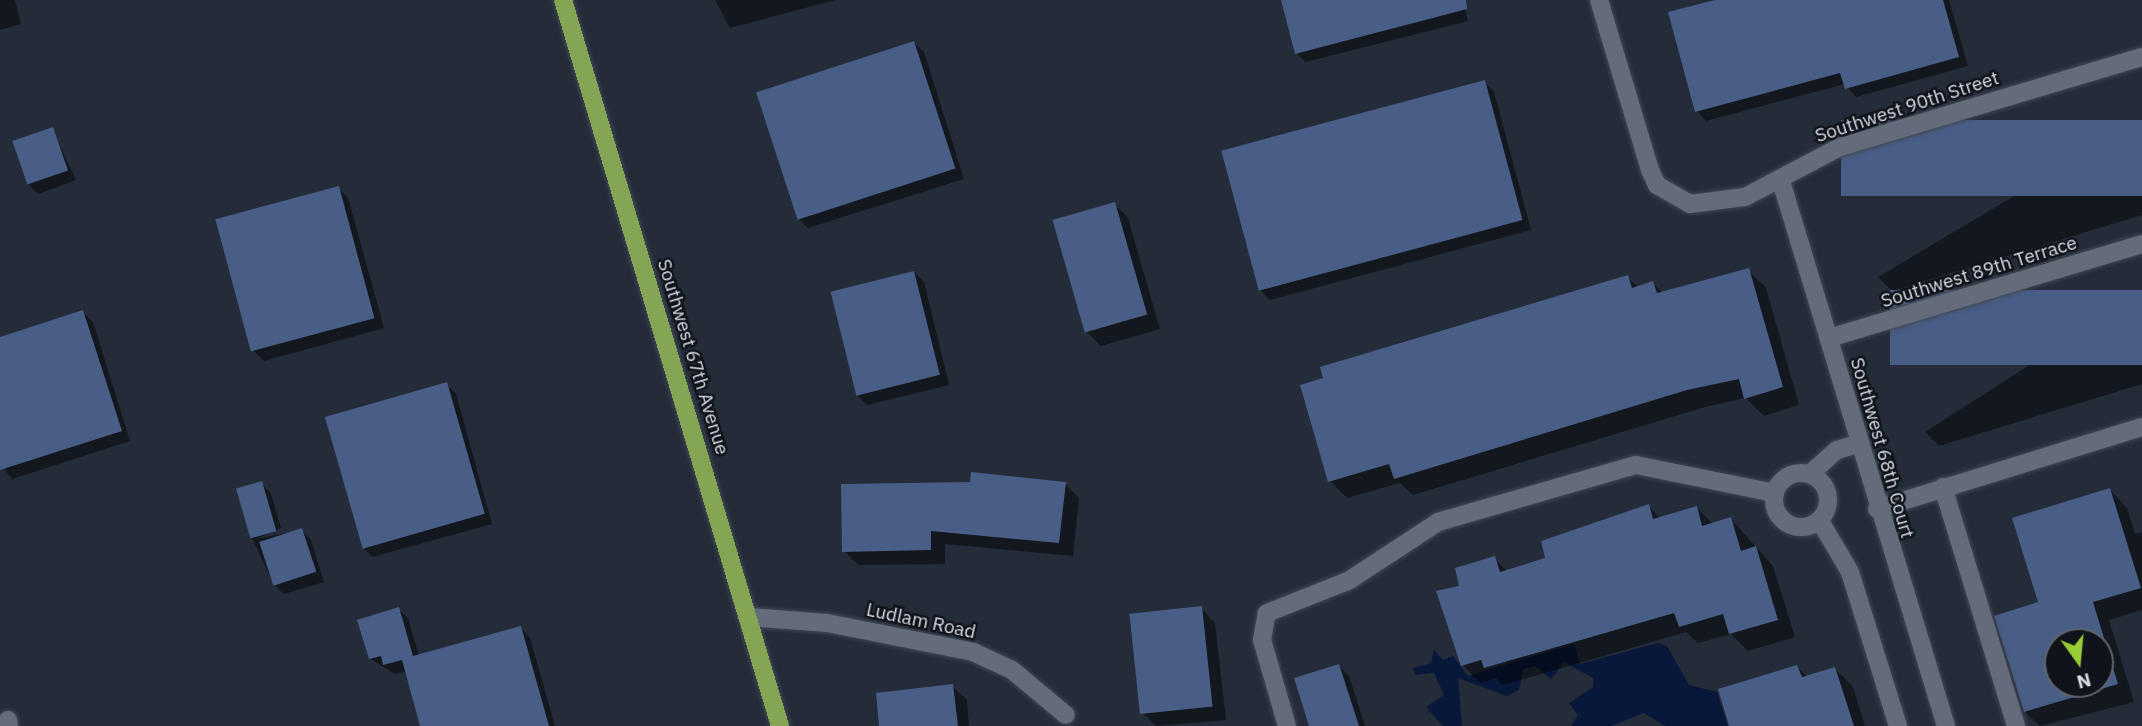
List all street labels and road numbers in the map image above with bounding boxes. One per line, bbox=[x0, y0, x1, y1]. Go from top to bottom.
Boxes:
street label: Southwest 90th Street bbox=[1812, 67, 2002, 147]
street label: Southwest 89th Terrace bbox=[1878, 231, 2080, 313]
street label: Southwest 67th Avenue bbox=[652, 256, 734, 458]
street label: Southwest 68th Court bbox=[1845, 355, 1919, 541]
street label: Ludlam Road bbox=[864, 598, 978, 644]

